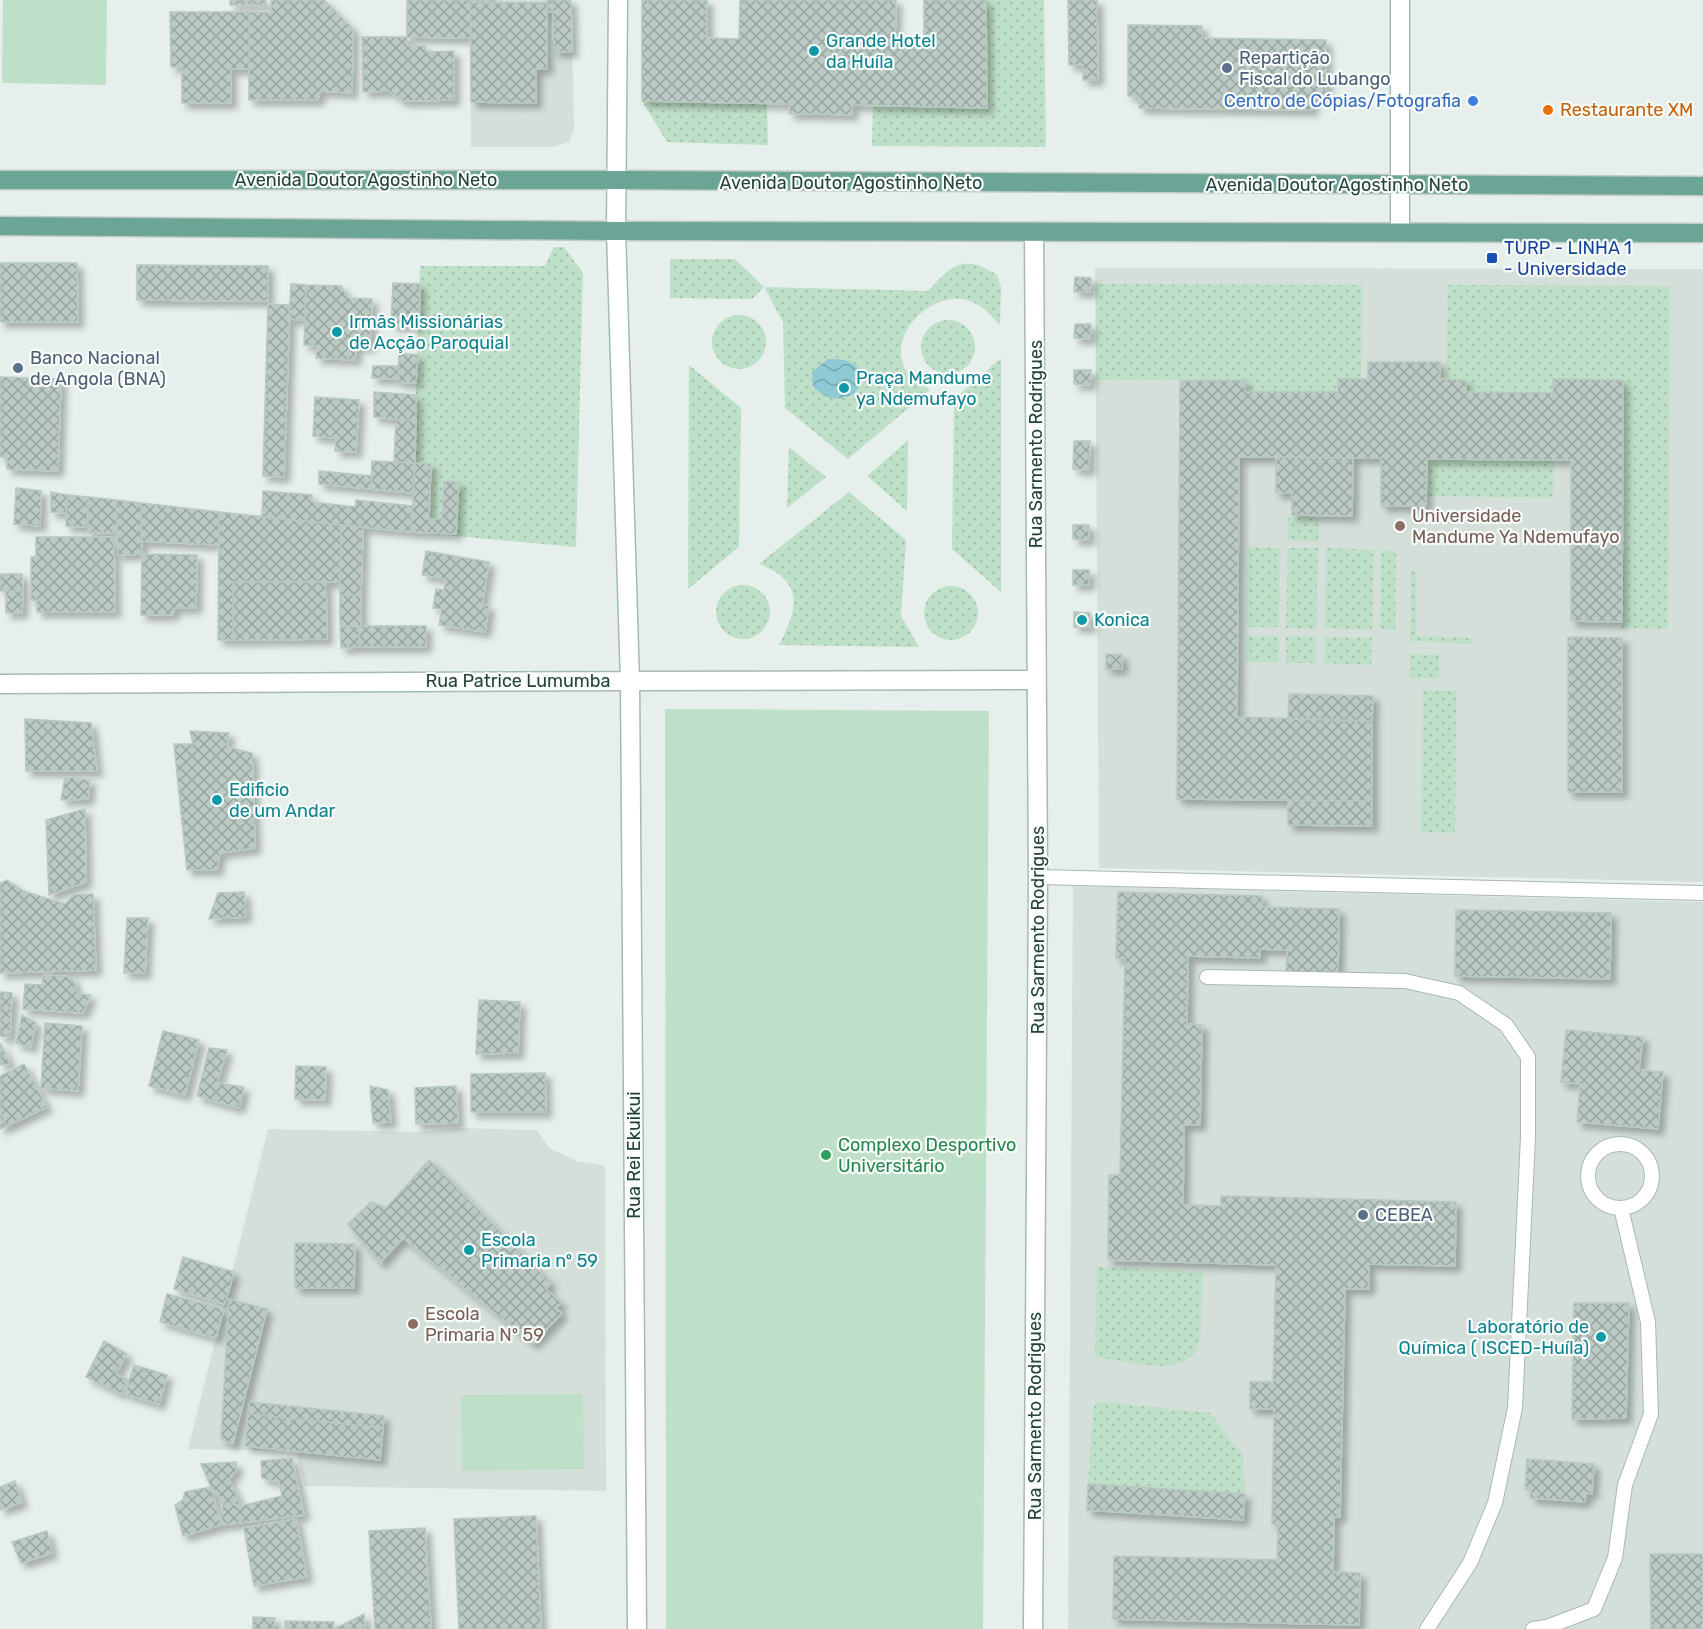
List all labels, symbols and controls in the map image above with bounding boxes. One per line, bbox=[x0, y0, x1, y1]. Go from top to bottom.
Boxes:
place label: Grande Hotel da Huíla bbox=[826, 30, 936, 73]
marker: Grande Hotel da Huíla bbox=[807, 44, 821, 58]
place label: Repartição Fiscal do Lubango bbox=[1239, 47, 1390, 90]
marker: Repartição Fiscal do Lubango bbox=[1220, 61, 1234, 75]
place label: Centro de Cópias/Fotografia bbox=[1224, 90, 1461, 112]
marker: Centro de Cópias/Fotografia bbox=[1466, 94, 1480, 108]
place label: Restaurante XM bbox=[1560, 99, 1693, 121]
marker: Restaurante XM bbox=[1541, 103, 1555, 117]
street label: Avenida Doutor Agostinho Neto bbox=[235, 169, 497, 191]
street label: Avenida Doutor Agostinho Neto bbox=[720, 172, 982, 194]
street label: Avenida Doutor Agostinho Neto bbox=[1206, 174, 1468, 196]
place label: TURP - LINHA 1 - Universidade bbox=[1504, 237, 1632, 280]
marker: TURP - LINHA 1 - Universidade bbox=[1485, 251, 1499, 265]
place label: Irmãs Missionárias de Acção Paroquial bbox=[349, 311, 509, 354]
marker: Irmãs Missionárias de Acção Paroquial bbox=[330, 325, 344, 339]
street label: Rua Sarmento Rodrigues bbox=[1025, 340, 1047, 548]
place label: Banco Nacional de Angola (BNA) bbox=[30, 347, 166, 390]
marker: Banco Nacional de Angola (BNA) bbox=[11, 361, 25, 375]
place label: Praça Mandume ya Ndemufayo bbox=[856, 367, 991, 410]
marker: Praça Mandume ya Ndemufayo bbox=[837, 381, 851, 395]
place label: Universidade Mandume Ya Ndemufayo bbox=[1412, 505, 1619, 548]
marker: Universidade Mandume Ya Ndemufayo bbox=[1393, 519, 1407, 533]
place label: Konica bbox=[1094, 609, 1150, 631]
marker: Konica bbox=[1075, 613, 1089, 627]
street label: Rua Patrice Lumumba bbox=[425, 670, 611, 692]
place label: Edificio de um Andar bbox=[229, 779, 336, 822]
marker: Edificio de um Andar bbox=[210, 793, 224, 807]
street label: Rua Sarmento Rodrigues bbox=[1027, 826, 1049, 1034]
street label: Rua Rei Ekuikui bbox=[623, 1091, 645, 1219]
place label: Complexo Desportivo Universitário bbox=[838, 1134, 1016, 1177]
marker: Complexo Desportivo Universitário bbox=[819, 1148, 833, 1162]
place label: CEBEA bbox=[1375, 1204, 1433, 1226]
marker: CEBEA bbox=[1356, 1208, 1370, 1222]
place label: Escola Primaria nº 59 bbox=[481, 1229, 598, 1272]
marker: Escola Primaria nº 59 bbox=[462, 1243, 476, 1257]
place label: Escola Primaria Nº 59 bbox=[425, 1303, 544, 1346]
street label: Rua Sarmento Rodrigues bbox=[1024, 1312, 1046, 1520]
place label: Laboratório de Química ( ISCED-Huíla) bbox=[1399, 1316, 1589, 1359]
marker: Escola Primaria Nº 59 bbox=[406, 1317, 420, 1331]
marker: Laboratório de Química ( ISCED-Huíla) bbox=[1594, 1330, 1608, 1344]

